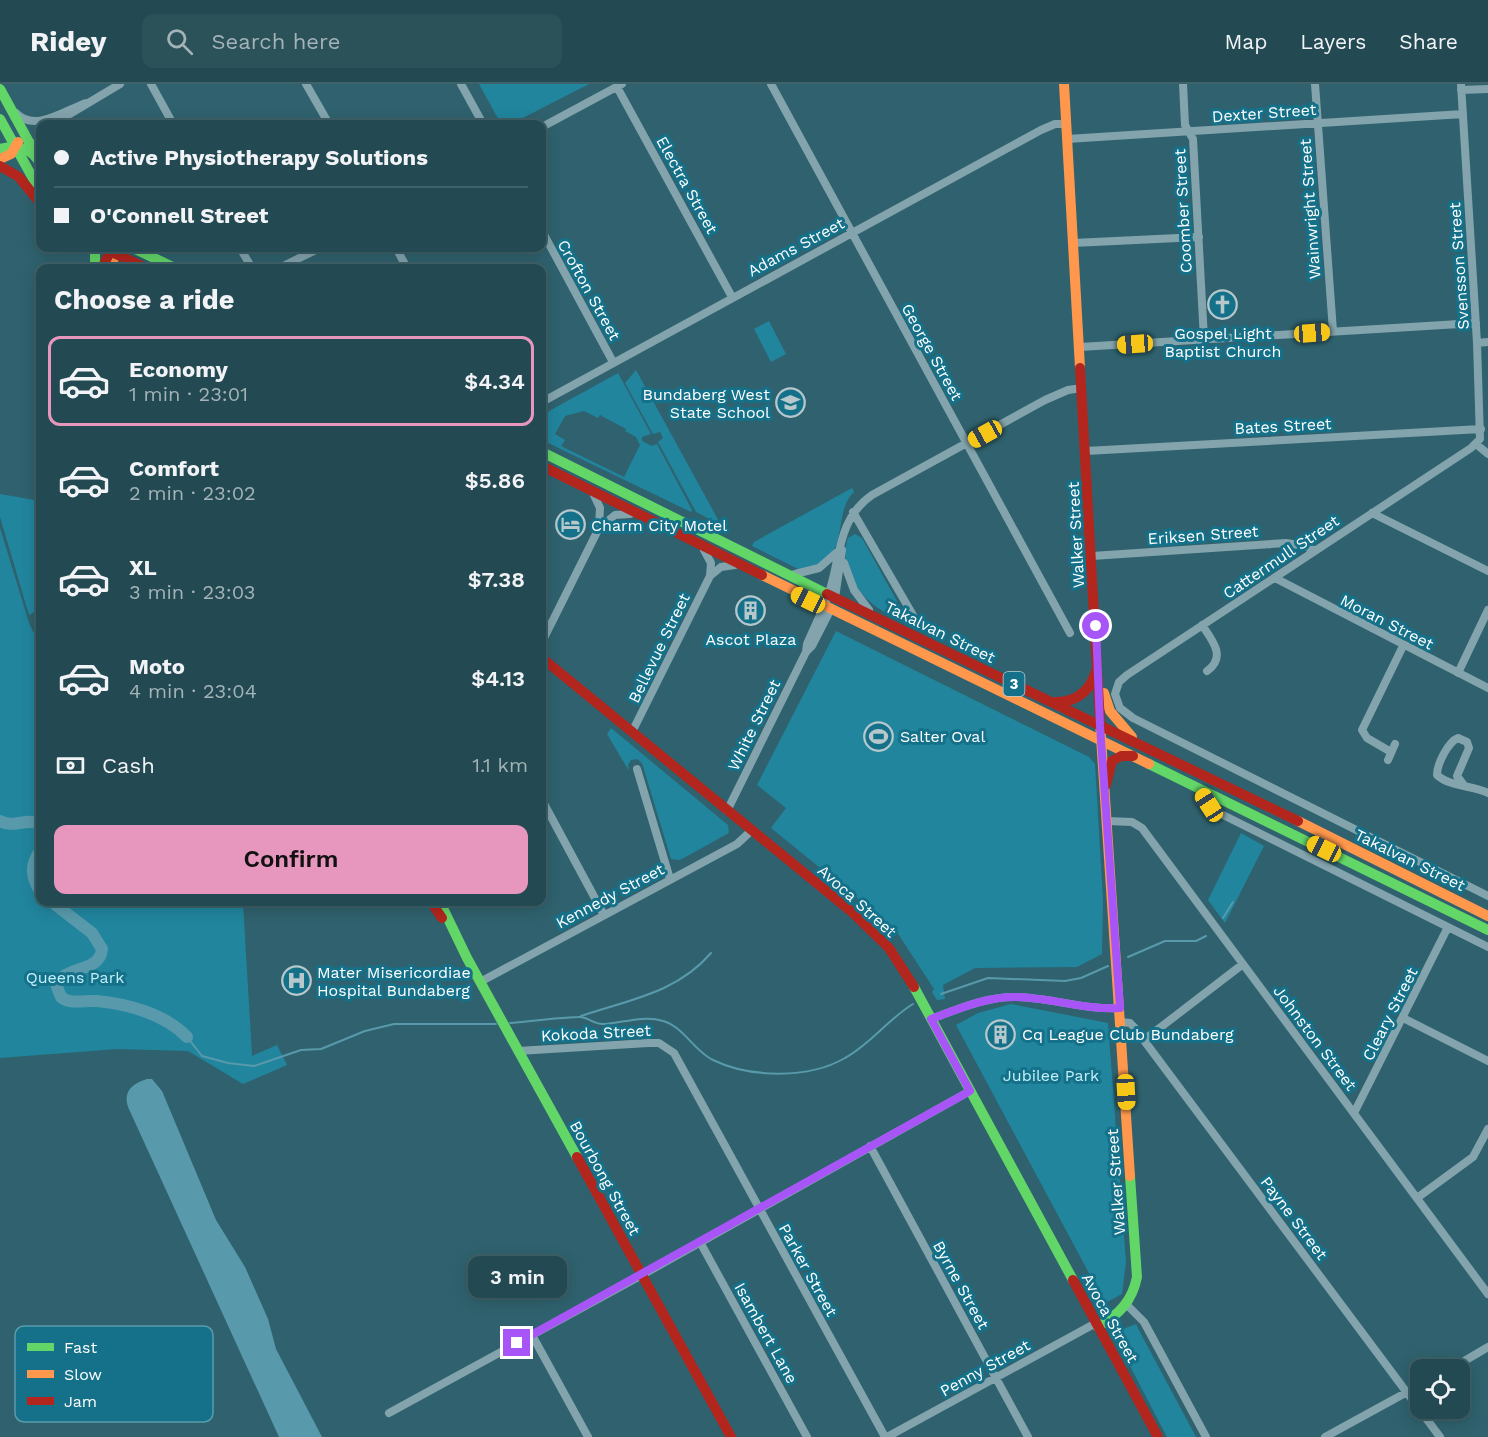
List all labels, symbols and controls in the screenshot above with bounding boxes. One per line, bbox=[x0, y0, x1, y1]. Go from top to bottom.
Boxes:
search box bbox=[142, 14, 562, 68]
text: Ridey bbox=[30, 25, 106, 58]
icon: search bbox=[163, 25, 196, 58]
text: Search here bbox=[211, 29, 340, 54]
text: Map bbox=[1224, 29, 1267, 54]
text: Layers bbox=[1300, 29, 1366, 54]
text: Share bbox=[1399, 29, 1458, 54]
street label: Dexter Street bbox=[1211, 100, 1317, 126]
street label: Electra Street bbox=[652, 133, 722, 237]
street label: Wainwright Street bbox=[1296, 138, 1324, 280]
text: Active Physiotherapy Solutions bbox=[90, 145, 428, 170]
street label: Coomber Street bbox=[1170, 148, 1196, 274]
street label: Svensson Street bbox=[1445, 201, 1473, 330]
text: O'Connell Street bbox=[90, 203, 268, 228]
street label: Adams Street bbox=[744, 213, 848, 280]
street label: Crofton Street bbox=[554, 236, 625, 344]
text: Choose a ride bbox=[54, 284, 234, 316]
church icon: Gospel Light Baptist Church bbox=[1207, 289, 1239, 321]
street label: George Street bbox=[898, 300, 967, 404]
car bbox=[1293, 323, 1331, 343]
place label: Gospel Light Baptist Church bbox=[1165, 324, 1281, 361]
car bbox=[1116, 334, 1154, 354]
icon: car bbox=[57, 354, 111, 408]
text: Economy bbox=[129, 357, 228, 382]
text: $4.34 bbox=[464, 369, 525, 394]
text: 1 min · 23:01 bbox=[129, 382, 248, 406]
place label: Bundaberg West State School bbox=[643, 385, 770, 422]
school or university icon: Bundaberg West State School bbox=[775, 387, 807, 419]
street label: Bates Street bbox=[1234, 414, 1332, 438]
car bbox=[965, 417, 1005, 451]
icon: car bbox=[57, 453, 111, 507]
text: Comfort bbox=[129, 456, 219, 481]
text: $5.86 bbox=[465, 468, 525, 493]
text: 2 min · 23:02 bbox=[129, 481, 256, 505]
street label: Walker Street bbox=[1064, 481, 1088, 589]
hotel icon: Charm City Motel bbox=[554, 509, 586, 541]
street label: Cattermull Street bbox=[1219, 511, 1343, 603]
place label: Charm City Motel bbox=[591, 516, 727, 535]
street label: Eriksen Street bbox=[1147, 522, 1259, 548]
icon: car bbox=[57, 552, 111, 606]
text: XL bbox=[129, 555, 157, 580]
text: $7.38 bbox=[468, 567, 525, 592]
text: 3 min · 23:03 bbox=[129, 580, 255, 604]
car bbox=[788, 584, 828, 616]
street label: Bellevue Street bbox=[624, 590, 694, 706]
street label: Moran Street bbox=[1337, 590, 1437, 654]
building icon: Ascot Plaza bbox=[735, 595, 767, 627]
street label: Takalvan Street bbox=[882, 597, 999, 667]
route start bbox=[1082, 612, 1109, 639]
place label: Ascot Plaza bbox=[706, 630, 796, 649]
icon: car bbox=[57, 651, 111, 705]
text: Moto bbox=[129, 654, 185, 679]
text: $4.13 bbox=[471, 666, 525, 691]
road number: 3 bbox=[1004, 672, 1024, 696]
street label: White Street bbox=[724, 676, 784, 774]
text: 4 min · 23:04 bbox=[129, 679, 257, 703]
sports icon: Salter Oval bbox=[863, 720, 895, 752]
place label: Salter Oval bbox=[900, 727, 985, 746]
icon: cash bbox=[54, 749, 87, 782]
text: Cash bbox=[102, 753, 155, 778]
text: 1.1 km bbox=[472, 753, 528, 777]
car bbox=[1192, 785, 1226, 825]
button: Confirm bbox=[54, 825, 528, 894]
street label: Takalvan Street bbox=[1352, 825, 1469, 895]
car bbox=[1304, 833, 1344, 865]
street label: Kennedy Street bbox=[553, 859, 668, 932]
street label: Avoca Street bbox=[814, 861, 900, 941]
place label: Mater Misericordiae Hospital Bundaberg bbox=[317, 963, 471, 1000]
street label: Cleary Street bbox=[1358, 964, 1422, 1064]
hospital icon: Mater Misericordiae Hospital Bundaberg bbox=[280, 965, 312, 997]
park label: Queens Park bbox=[26, 968, 124, 987]
street label: Johnston Street bbox=[1269, 982, 1361, 1095]
building icon: Cq League Club Bundaberg bbox=[985, 1018, 1017, 1050]
street label: Kokoda Street bbox=[541, 1021, 652, 1045]
place label: Cq League Club Bundaberg bbox=[1022, 1025, 1234, 1044]
park label: Jubilee Park bbox=[1003, 1066, 1099, 1085]
car bbox=[1116, 1074, 1136, 1110]
street label: Bourbong Street bbox=[566, 1117, 645, 1239]
street label: Walker Street bbox=[1103, 1128, 1129, 1236]
street label: Payne Street bbox=[1257, 1173, 1332, 1264]
street label: Parker Street bbox=[775, 1220, 841, 1320]
street label: Byrne Street bbox=[929, 1238, 993, 1333]
callout: 3 min bbox=[468, 1256, 566, 1298]
text: 3 min bbox=[490, 1265, 545, 1289]
street label: Avoca Street bbox=[1078, 1270, 1143, 1366]
street label: Isambert Lane bbox=[730, 1279, 802, 1387]
legend bbox=[15, 1326, 213, 1422]
route end bbox=[503, 1329, 530, 1356]
street label: Penny Street bbox=[937, 1335, 1034, 1401]
text: Fast bbox=[64, 1338, 97, 1357]
map controls bbox=[1410, 1359, 1470, 1419]
button: locate bbox=[1410, 1359, 1470, 1419]
text: Slow bbox=[64, 1365, 102, 1384]
text: Jam bbox=[64, 1392, 97, 1411]

